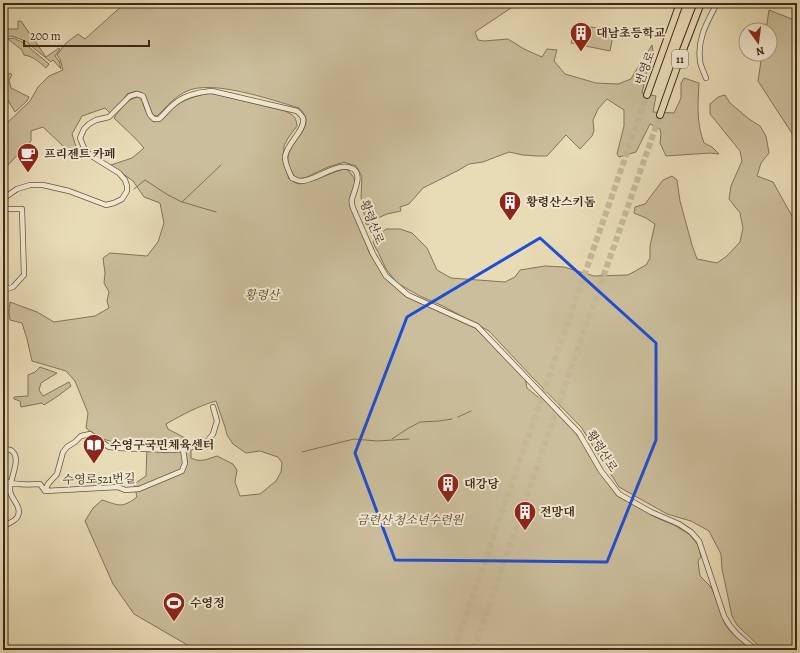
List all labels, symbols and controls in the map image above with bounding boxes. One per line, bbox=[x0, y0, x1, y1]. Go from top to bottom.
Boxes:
building icon: 대남초등학교 bbox=[568, 20, 594, 53]
scale bar bbox=[24, 22, 149, 48]
north arrow bbox=[738, 22, 778, 62]
place label: 대남초등학교 bbox=[596, 25, 666, 41]
text: 200 m bbox=[30, 28, 61, 44]
text: N bbox=[755, 43, 766, 59]
street label: 번영로 bbox=[632, 49, 659, 87]
road number: 11 bbox=[672, 50, 688, 68]
cafe icon: 프리젠트 카페 bbox=[15, 141, 41, 174]
place label: 프리젠트 카페 bbox=[44, 146, 116, 162]
building icon: 황령산스키돔 bbox=[497, 189, 523, 222]
place label: 황령산스키돔 bbox=[526, 194, 596, 210]
street label: 황령산로 bbox=[356, 197, 388, 247]
park label: 황령산 bbox=[245, 287, 282, 303]
street label: 황령산로 bbox=[583, 427, 621, 475]
library icon: 수영구국민체육센터 bbox=[81, 432, 107, 465]
place label: 수영구국민체육센터 bbox=[110, 437, 214, 453]
street label: 수영로521번길 bbox=[62, 470, 136, 488]
building icon: 대강당 bbox=[435, 471, 461, 504]
place label: 대강당 bbox=[464, 476, 499, 492]
building icon: 전망대 bbox=[512, 499, 538, 532]
place label: 전망대 bbox=[540, 504, 575, 520]
park label: 금련산 청소년수련원 bbox=[357, 512, 465, 528]
sports icon: 수영정 bbox=[161, 590, 187, 623]
place label: 수영정 bbox=[190, 595, 225, 611]

